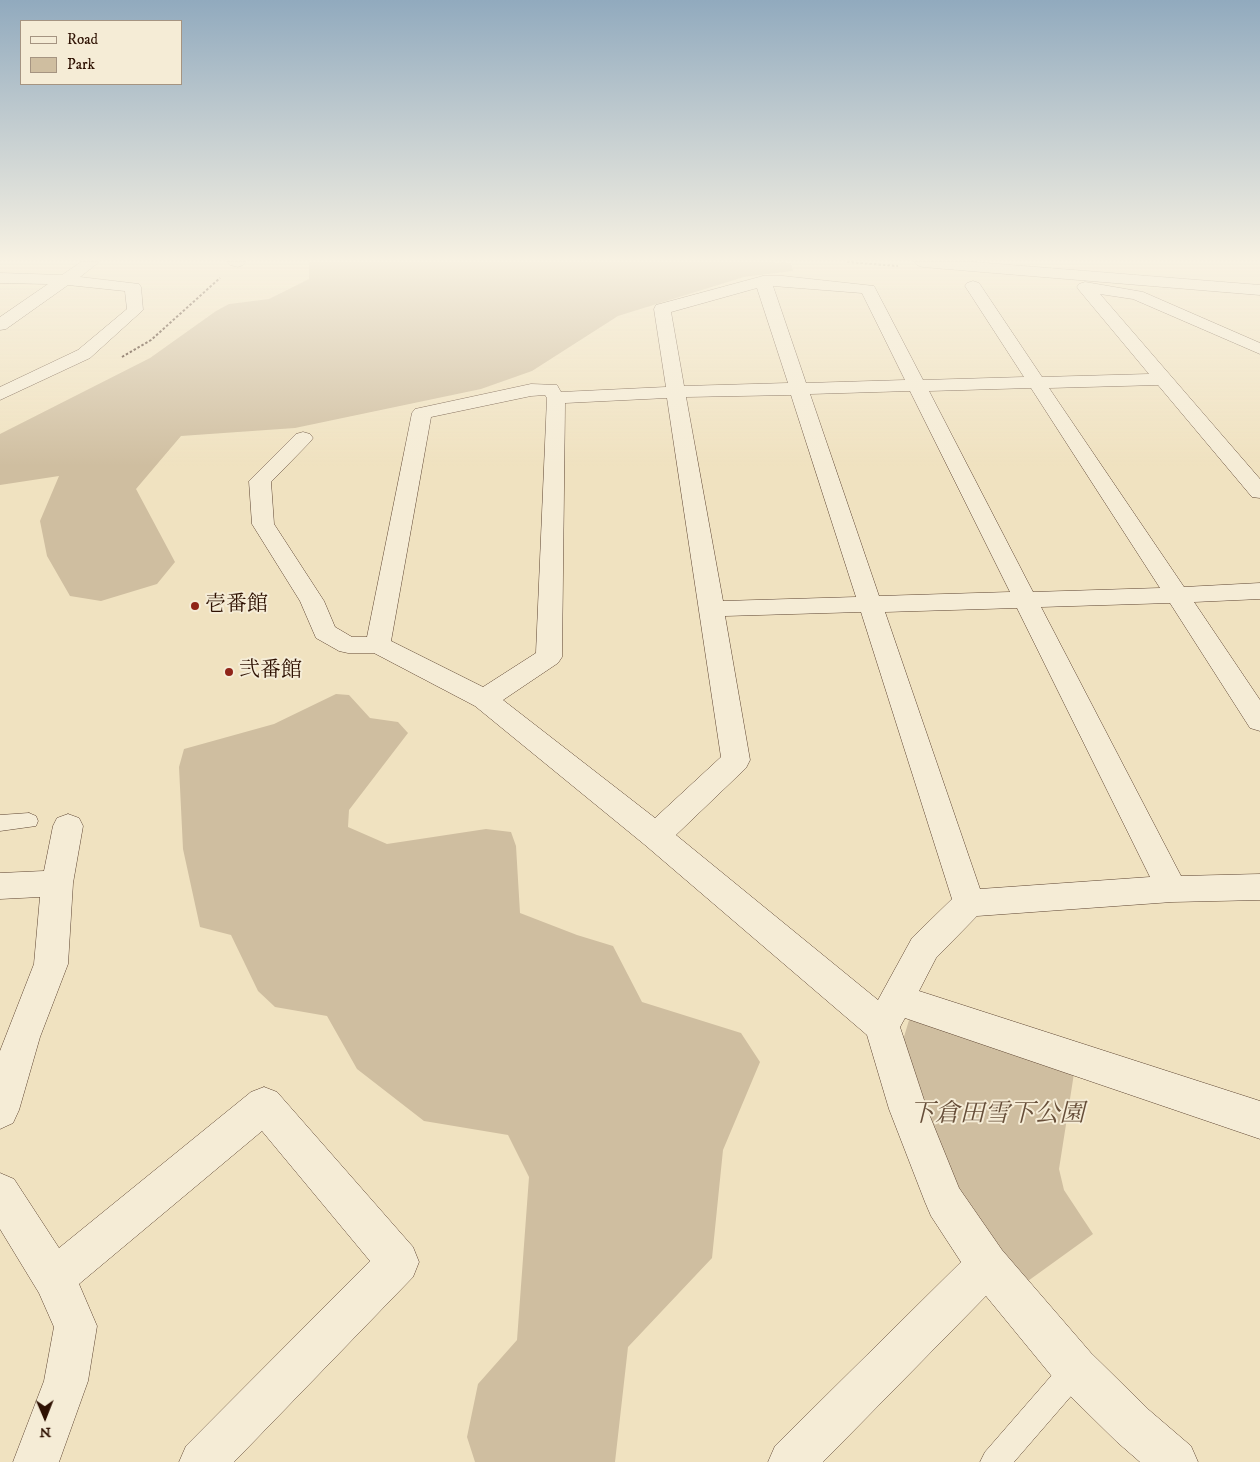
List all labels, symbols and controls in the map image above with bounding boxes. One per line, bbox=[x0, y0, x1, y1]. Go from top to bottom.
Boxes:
legend bbox=[20, 20, 182, 85]
text: Road bbox=[67, 30, 98, 49]
text: Park bbox=[67, 55, 95, 74]
place label: 壱番館 bbox=[205, 593, 268, 619]
marker: 壱番館 bbox=[189, 600, 201, 612]
place label: 弐番館 bbox=[239, 659, 302, 685]
marker: 弐番館 bbox=[223, 666, 235, 678]
park label: 下倉田雪下公園 bbox=[910, 1101, 1084, 1131]
north arrow bbox=[20, 1392, 70, 1442]
text: N bbox=[39, 1423, 51, 1441]

